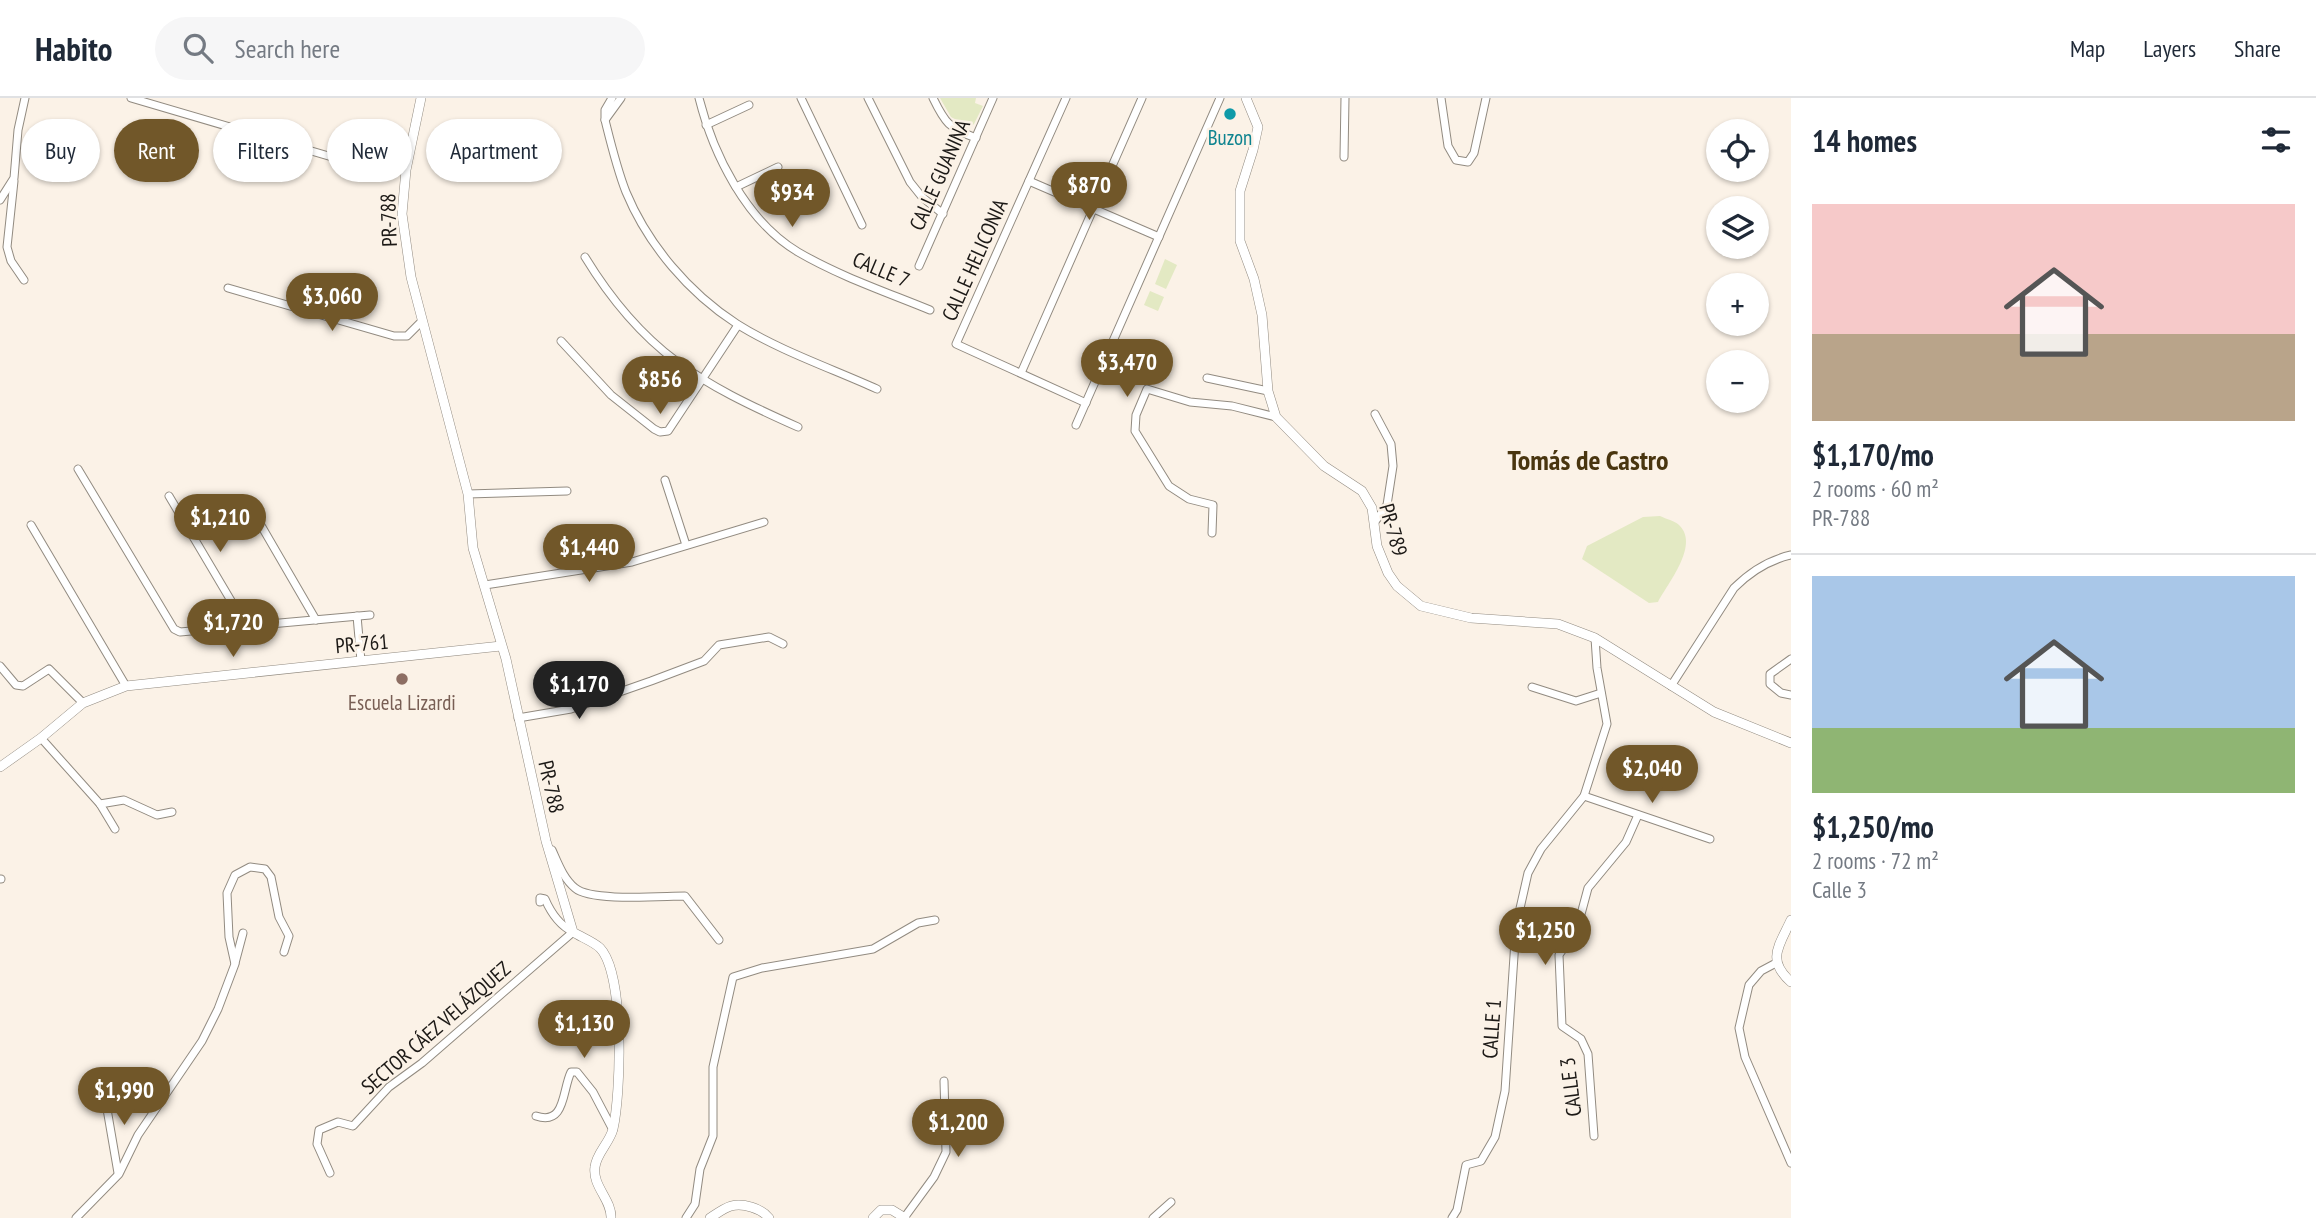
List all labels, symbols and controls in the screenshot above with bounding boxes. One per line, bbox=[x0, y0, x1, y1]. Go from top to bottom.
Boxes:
search box bbox=[155, 17, 645, 80]
text: Habito bbox=[35, 27, 113, 70]
icon: search bbox=[179, 29, 217, 67]
text: Search here bbox=[235, 32, 340, 65]
text: Map bbox=[2070, 33, 2105, 64]
text: Layers bbox=[2143, 33, 2196, 64]
text: Share bbox=[2234, 33, 2281, 64]
marker: Buzon bbox=[1222, 106, 1238, 122]
street label: CALLE GUANINA bbox=[903, 115, 976, 234]
chip: Buy bbox=[21, 119, 100, 182]
chip: Rent bbox=[114, 119, 199, 182]
chip: Filters bbox=[213, 119, 313, 182]
chip: New bbox=[327, 119, 412, 182]
chip: Apartment bbox=[426, 119, 562, 182]
map controls bbox=[1706, 119, 1769, 413]
button: locate bbox=[1706, 119, 1769, 182]
text: 14 homes bbox=[1812, 121, 1917, 160]
icon: filters bbox=[2257, 121, 2295, 159]
place label: Buzon bbox=[1208, 124, 1252, 151]
pin: $870 bbox=[1048, 162, 1130, 222]
pin: $934 bbox=[751, 170, 833, 229]
text: $870 bbox=[1067, 170, 1111, 199]
text: $934 bbox=[770, 177, 814, 206]
street label: PR-788 bbox=[374, 193, 403, 247]
street label: CALLE HELICONIA bbox=[936, 195, 1013, 325]
button: layers bbox=[1706, 196, 1769, 259]
street label: CALLE 7 bbox=[849, 246, 914, 294]
icon: home bbox=[1991, 249, 2117, 375]
button: + bbox=[1706, 273, 1769, 336]
pin: $3,060 bbox=[275, 274, 389, 333]
text: $3,060 bbox=[302, 281, 362, 310]
pin: $3,470 bbox=[1070, 340, 1184, 399]
text: $3,470 bbox=[1097, 347, 1157, 376]
button: − bbox=[1706, 350, 1769, 413]
pin: $856 bbox=[619, 356, 701, 416]
text: $856 bbox=[638, 364, 682, 393]
text: $1,170/mo bbox=[1812, 435, 1934, 474]
district label: Tomás de Castro bbox=[1507, 441, 1669, 478]
text: 2 rooms · 60 m² bbox=[1812, 474, 1939, 503]
pin: $1,210 bbox=[163, 494, 277, 554]
street label: PR-789 bbox=[1373, 501, 1414, 559]
text: $1,210 bbox=[190, 502, 250, 531]
text: PR-788 bbox=[1812, 503, 1870, 532]
pin: $1,440 bbox=[532, 524, 646, 584]
text: $1,440 bbox=[559, 532, 619, 561]
pin: $1,720 bbox=[176, 600, 290, 659]
text: $1,720 bbox=[203, 607, 263, 636]
icon: home bbox=[1991, 621, 2117, 747]
street label: PR-761 bbox=[334, 628, 390, 659]
pin: $1,170 bbox=[522, 662, 636, 721]
text: $1,170 bbox=[549, 669, 609, 698]
marker: Escuela Lizardi bbox=[394, 671, 410, 687]
place label: Escuela Lizardi bbox=[348, 689, 456, 716]
pin: $2,040 bbox=[1595, 746, 1709, 805]
text: $2,040 bbox=[1622, 753, 1682, 782]
street label: PR-788 bbox=[532, 758, 571, 816]
text: $1,250/mo bbox=[1812, 807, 1934, 846]
text: 2 rooms · 72 m² bbox=[1812, 846, 1939, 875]
text: Calle 3 bbox=[1812, 875, 1867, 904]
pin: $1,250 bbox=[1488, 908, 1602, 967]
text: $1,250 bbox=[1515, 915, 1575, 944]
street label: SECTOR CÁEZ VELÁZQUEZ bbox=[355, 955, 516, 1100]
street label: CALLE 1 bbox=[1476, 998, 1507, 1060]
pin: $1,130 bbox=[527, 1000, 641, 1060]
text: $1,130 bbox=[554, 1008, 614, 1037]
street label: CALLE 3 bbox=[1553, 1056, 1588, 1118]
pin: $1,990 bbox=[67, 1068, 181, 1127]
text: $1,990 bbox=[94, 1075, 154, 1104]
pin: $1,200 bbox=[901, 1100, 1015, 1159]
text: $1,200 bbox=[928, 1107, 988, 1136]

